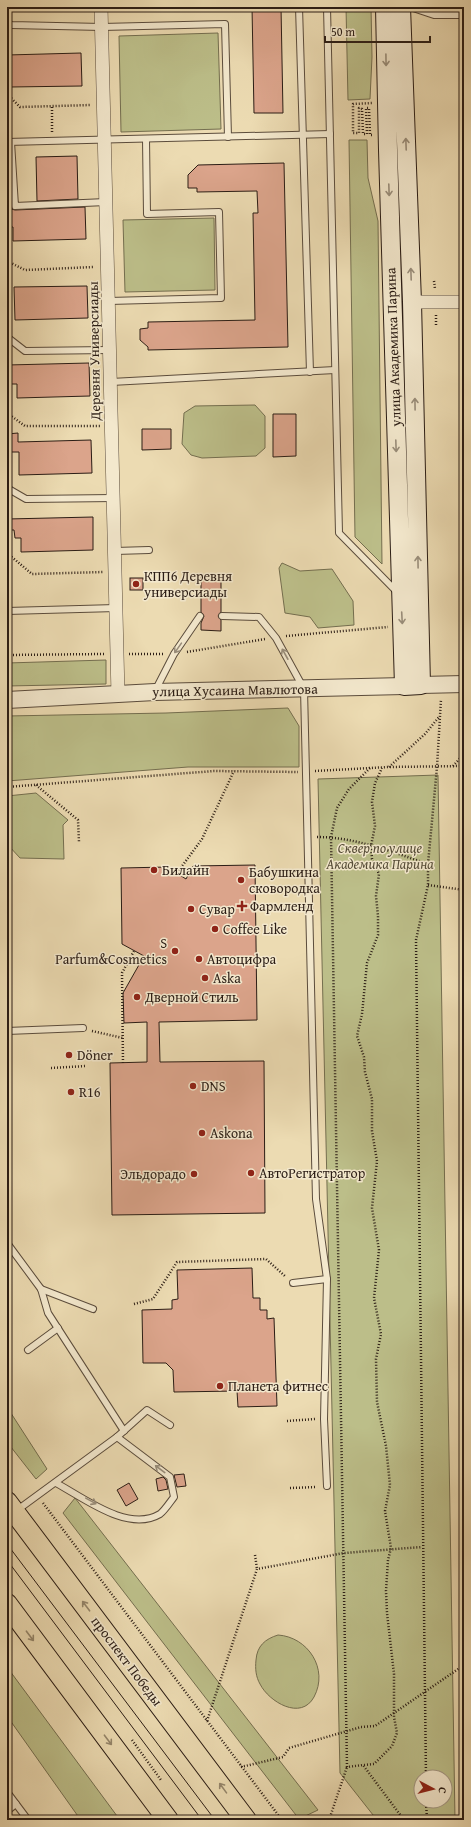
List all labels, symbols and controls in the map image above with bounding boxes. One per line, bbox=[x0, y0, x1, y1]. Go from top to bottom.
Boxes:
scale bar bbox=[325, 18, 430, 44]
text: 50 m bbox=[331, 23, 355, 40]
one-way arrow bbox=[382, 53, 390, 66]
one-way arrow bbox=[402, 138, 410, 151]
one-way arrow bbox=[385, 183, 393, 196]
street label: улица Академика Парина bbox=[380, 267, 406, 428]
one-way arrow bbox=[408, 268, 415, 281]
street label: Деревня Универсиады bbox=[83, 281, 105, 422]
one-way arrow bbox=[411, 398, 418, 411]
one-way arrow bbox=[392, 439, 400, 452]
one-way arrow bbox=[414, 556, 422, 569]
place label: КПП6 Деревня универсиады bbox=[143, 566, 232, 602]
marker: КПП6 Деревня универсиады bbox=[131, 579, 141, 589]
one-way arrow bbox=[398, 611, 405, 624]
one-way arrow bbox=[174, 642, 182, 653]
one-way arrow bbox=[281, 648, 289, 660]
street label: улица Хусаина Мавлютова bbox=[151, 679, 318, 701]
park label: Сквер по улице Академика Парина bbox=[325, 838, 434, 874]
place label: Билайн bbox=[162, 860, 209, 880]
place label: Бабушкина сковородка bbox=[249, 862, 320, 898]
marker: Билайн bbox=[149, 865, 159, 875]
marker: Бабушкина сковородка bbox=[236, 875, 246, 885]
place label: Фармленд bbox=[250, 896, 314, 916]
place label: Сувар bbox=[199, 899, 235, 919]
marker: Фармленд bbox=[237, 901, 247, 911]
marker: Сувар bbox=[186, 904, 196, 914]
place label: Coffee Like bbox=[223, 919, 288, 939]
marker: Coffee Like bbox=[210, 924, 220, 934]
place label: S Parfum&Cosmetics bbox=[55, 933, 167, 969]
marker: S Parfum&Cosmetics bbox=[170, 946, 180, 956]
place label: Автоцифра bbox=[207, 949, 276, 969]
marker: Автоцифра bbox=[194, 954, 204, 964]
place label: Aska bbox=[213, 968, 241, 988]
marker: Aska bbox=[200, 973, 210, 983]
place label: Дверной Стиль bbox=[144, 987, 239, 1007]
marker: Дверной Стиль bbox=[132, 992, 142, 1002]
place label: Döner bbox=[77, 1045, 113, 1065]
marker: Döner bbox=[64, 1050, 74, 1060]
place label: DNS bbox=[201, 1076, 226, 1096]
marker: DNS bbox=[188, 1081, 198, 1091]
place label: R16 bbox=[79, 1082, 101, 1102]
marker: R16 bbox=[66, 1087, 76, 1097]
place label: Askona bbox=[210, 1123, 253, 1143]
marker: Askona bbox=[197, 1128, 207, 1138]
place label: АвтоРегистратор bbox=[259, 1163, 366, 1183]
place label: Эльдорадо bbox=[120, 1164, 186, 1184]
marker: АвтоРегистратор bbox=[246, 1168, 256, 1178]
marker: Эльдорадо bbox=[189, 1169, 199, 1179]
place label: Планета фитнес bbox=[228, 1376, 328, 1396]
marker: Планета фитнес bbox=[215, 1381, 225, 1391]
one-way arrow bbox=[154, 1465, 165, 1473]
one-way arrow bbox=[84, 1498, 96, 1506]
one-way arrow bbox=[81, 1601, 90, 1612]
street label: проспект Победы bbox=[87, 1612, 168, 1710]
one-way arrow bbox=[26, 1630, 35, 1641]
one-way arrow bbox=[104, 1734, 113, 1745]
north arrow bbox=[413, 1769, 453, 1809]
one-way arrow bbox=[219, 1783, 227, 1794]
text: С bbox=[435, 1786, 451, 1794]

